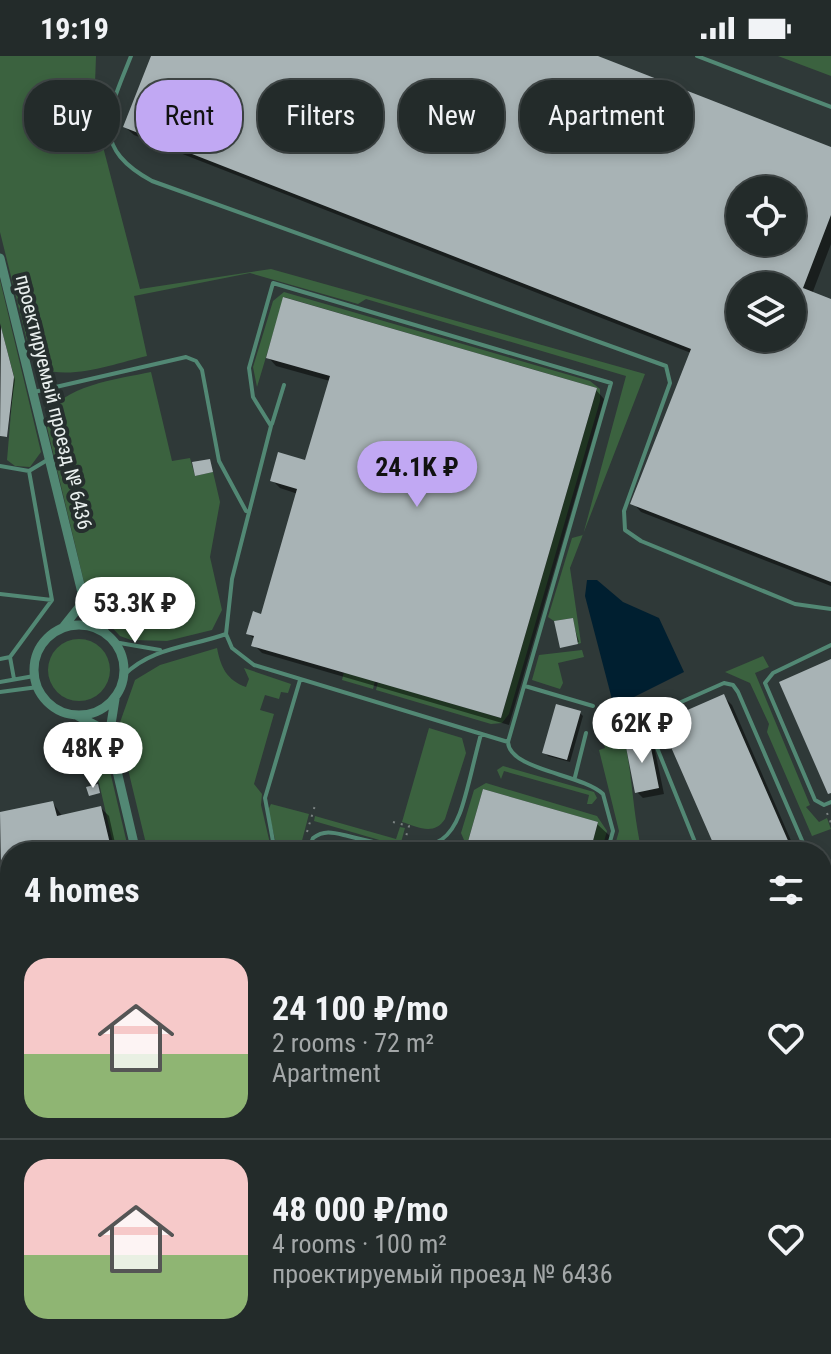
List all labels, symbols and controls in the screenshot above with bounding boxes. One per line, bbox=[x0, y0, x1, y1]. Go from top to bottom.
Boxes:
text: 19:19 bbox=[40, 11, 109, 46]
chip: Buy bbox=[24, 80, 120, 152]
chip: Rent bbox=[136, 80, 242, 152]
chip: Filters bbox=[258, 80, 383, 152]
chip: New bbox=[399, 80, 504, 152]
chip: Apartment bbox=[520, 80, 693, 152]
map controls bbox=[726, 176, 806, 352]
button: locate bbox=[726, 176, 806, 256]
street label: проектируемый проезд № 6436 bbox=[11, 272, 97, 532]
button: layers bbox=[726, 272, 806, 352]
pin: 24.1K ₽ bbox=[343, 441, 491, 509]
text: 24.1K ₽ bbox=[375, 452, 459, 482]
pin: 53.3K ₽ bbox=[61, 577, 209, 645]
text: 53.3K ₽ bbox=[93, 588, 177, 618]
pin: 62K ₽ bbox=[586, 697, 698, 765]
text: 62K ₽ bbox=[611, 708, 673, 738]
pin: 48K ₽ bbox=[37, 722, 149, 790]
text: 48K ₽ bbox=[62, 733, 124, 763]
icon: filters bbox=[764, 868, 808, 912]
text: 4 homes bbox=[24, 870, 140, 910]
text: 24 100 ₽/mo bbox=[272, 988, 448, 1028]
icon: home bbox=[88, 990, 184, 1086]
icon: heart bbox=[764, 1016, 808, 1060]
text: 2 rooms · 72 m² bbox=[272, 1028, 434, 1058]
text: Apartment bbox=[272, 1058, 381, 1088]
text: 48 000 ₽/mo bbox=[272, 1189, 448, 1229]
icon: home bbox=[88, 1191, 184, 1287]
icon: heart bbox=[764, 1217, 808, 1261]
text: 4 rooms · 100 m² bbox=[272, 1229, 447, 1259]
text: проектируемый проезд № 6436 bbox=[272, 1259, 613, 1289]

